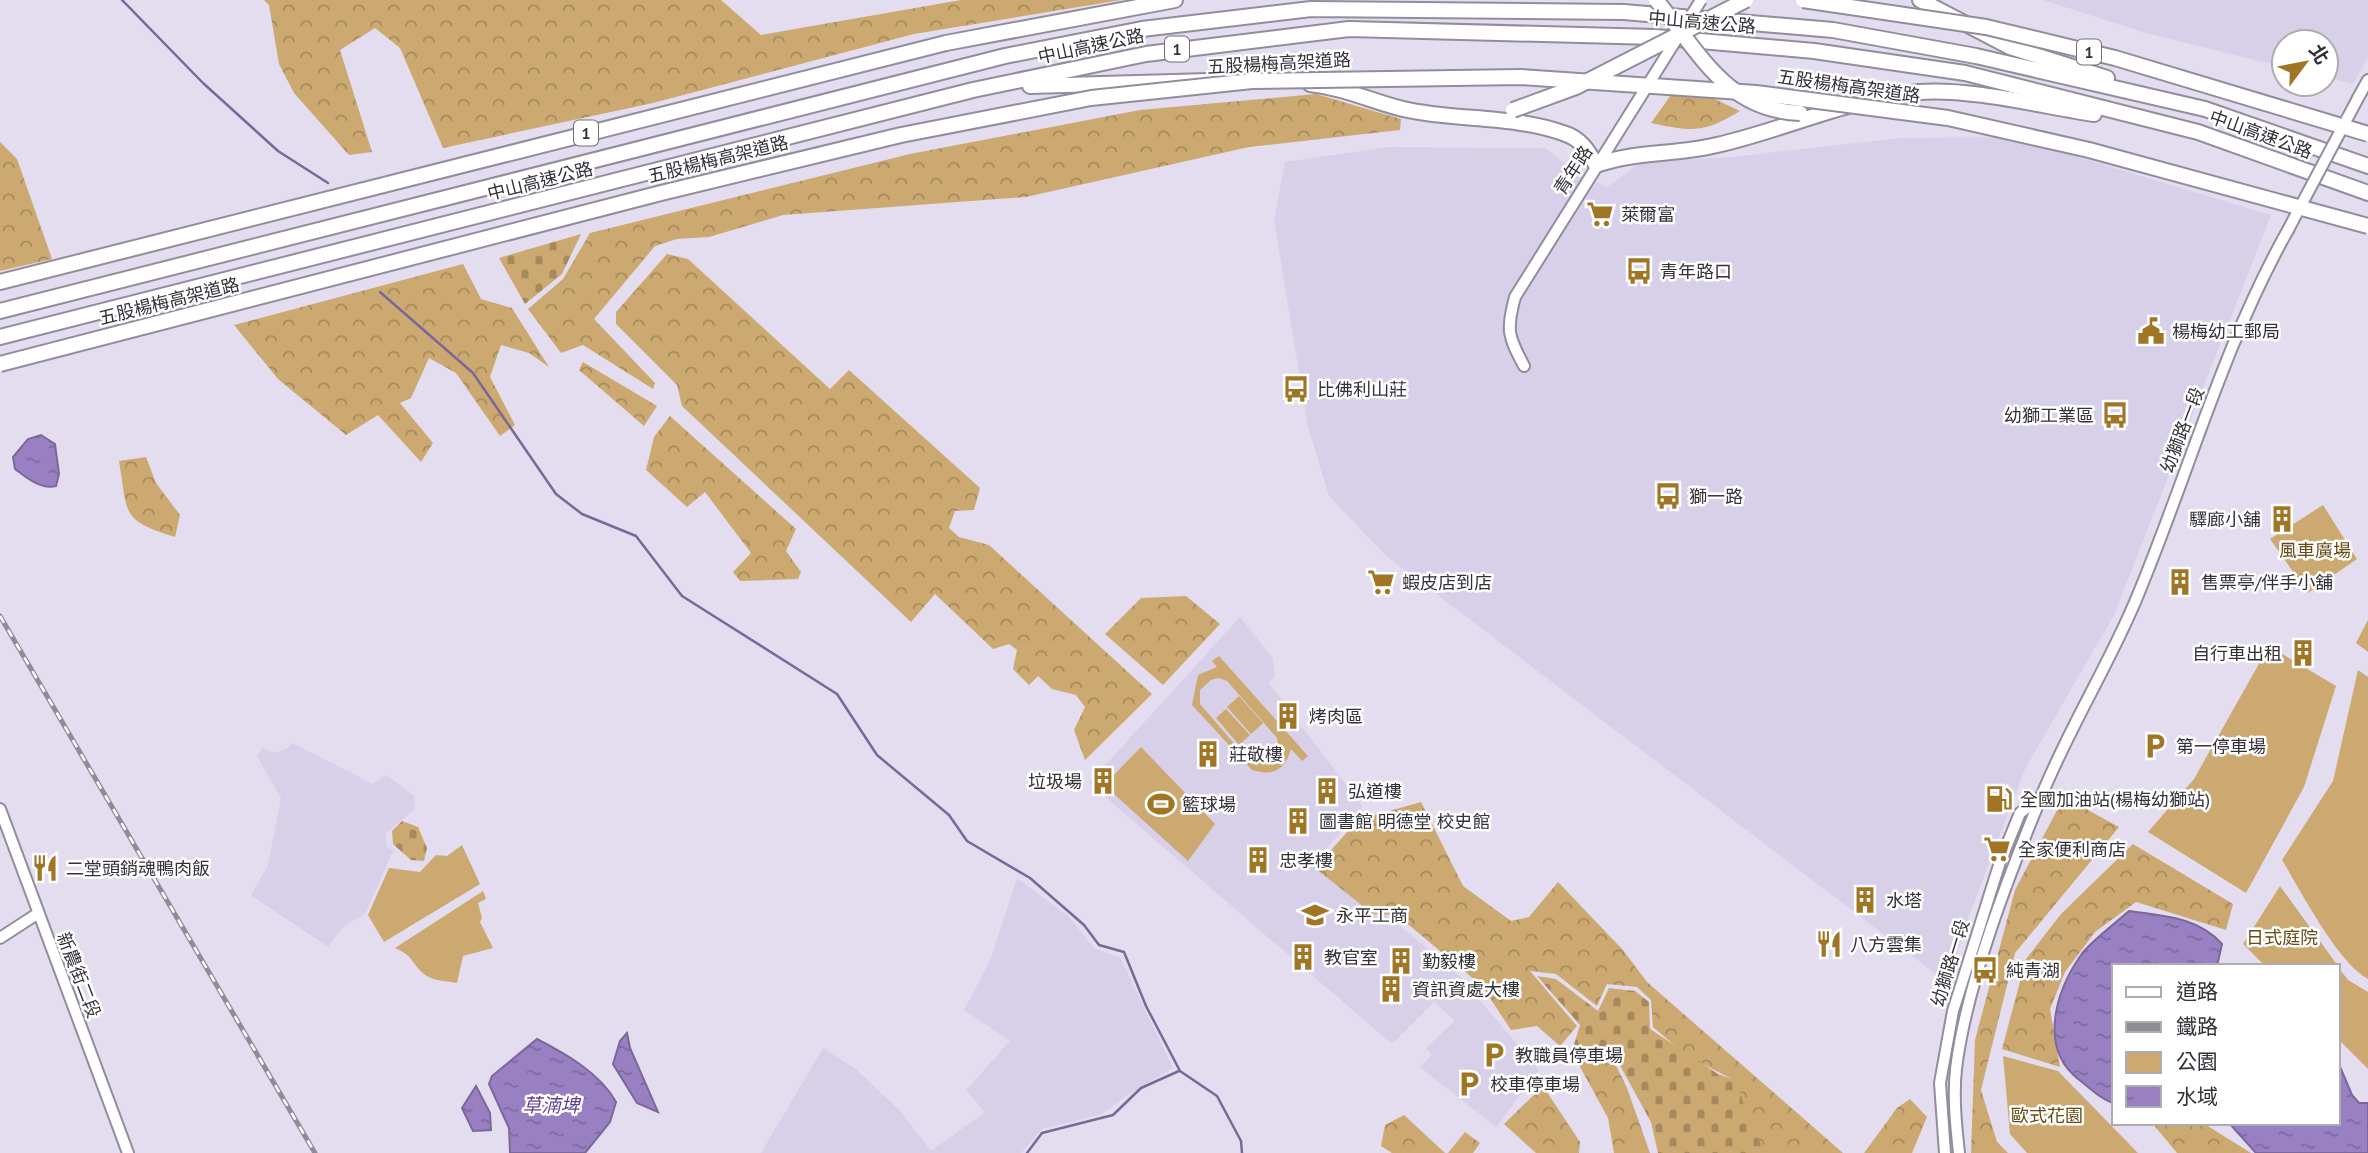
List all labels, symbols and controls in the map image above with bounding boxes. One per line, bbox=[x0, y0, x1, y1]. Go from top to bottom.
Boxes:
street label: 中山高速公路 bbox=[1647, 6, 1757, 38]
street label: 中山高速公路 bbox=[1036, 24, 1146, 68]
north arrow bbox=[2270, 28, 2340, 98]
road number: 1 bbox=[1165, 36, 1189, 61]
road number: 1 bbox=[2077, 40, 2101, 64]
text: 北 bbox=[2304, 40, 2335, 68]
street label: 五股楊梅高架道路 bbox=[1206, 48, 1352, 78]
street label: 五股楊梅高架道路 bbox=[1776, 65, 1922, 107]
street label: 中山高速公路 bbox=[2206, 105, 2316, 163]
road number: 1 bbox=[574, 120, 598, 146]
street label: 五股楊梅高架道路 bbox=[645, 130, 791, 188]
street label: 青年路 bbox=[1549, 141, 1597, 199]
street label: 中山高速公路 bbox=[485, 157, 595, 205]
supermarket icon: 萊爾富 bbox=[1585, 199, 1615, 229]
place label: 萊爾富 bbox=[1621, 203, 1675, 226]
bus stop icon: 青年路口 bbox=[1624, 256, 1654, 286]
place label: 青年路口 bbox=[1660, 260, 1732, 283]
street label: 五股楊梅高架道路 bbox=[96, 272, 242, 330]
public building icon: 楊梅幼工郵局 bbox=[2136, 316, 2166, 346]
place label: 楊梅幼工郵局 bbox=[2172, 320, 2280, 343]
bus stop icon: 比佛利山莊 bbox=[1281, 374, 1311, 404]
place label: 比佛利山莊 bbox=[1317, 378, 1407, 401]
street label: 幼獅路一段 bbox=[2155, 384, 2209, 476]
bus stop icon: 幼獅工業區 bbox=[2100, 400, 2130, 430]
place label: 幼獅工業區 bbox=[2004, 404, 2094, 427]
bus stop icon: 獅一路 bbox=[1653, 481, 1683, 511]
place label: 獅一路 bbox=[1689, 485, 1743, 508]
building icon: 驛廊小舖 bbox=[2267, 504, 2297, 534]
place label: 驛廊小舖 bbox=[2189, 508, 2261, 531]
park label: 風車廣場 bbox=[2279, 539, 2351, 562]
supermarket icon: 蝦皮店到店 bbox=[1366, 567, 1396, 597]
building icon: 售票亭/伴手小舖 bbox=[2165, 567, 2195, 597]
place label: 蝦皮店到店 bbox=[1402, 571, 1492, 594]
place label: 售票亭/伴手小舖 bbox=[2201, 571, 2333, 594]
building icon: 自行車出租 bbox=[2288, 638, 2318, 668]
place label: 自行車出租 bbox=[2192, 642, 2282, 665]
building icon: 烤肉區 bbox=[1273, 701, 1303, 731]
place label: 烤肉區 bbox=[1309, 705, 1363, 728]
parking icon: 第一停車場 bbox=[2140, 731, 2170, 761]
place label: 第一停車場 bbox=[2176, 735, 2266, 758]
building icon: 莊敬樓 bbox=[1193, 739, 1223, 769]
place label: 莊敬樓 bbox=[1229, 743, 1283, 766]
building icon: 垃圾場 bbox=[1088, 766, 1118, 796]
place label: 垃圾場 bbox=[1028, 770, 1082, 793]
building icon: 弘道樓 bbox=[1312, 776, 1342, 806]
place label: 弘道樓 bbox=[1348, 780, 1402, 803]
fuel station icon: 全國加油站(楊梅幼獅站) bbox=[1984, 784, 2014, 814]
place label: 全國加油站(楊梅幼獅站) bbox=[2020, 788, 2210, 811]
sports icon: 籃球場 bbox=[1146, 789, 1176, 819]
place label: 籃球場 bbox=[1182, 793, 1236, 816]
building icon: 圖書館 明德堂 校史館 bbox=[1283, 806, 1313, 836]
place label: 圖書館 明德堂 校史館 bbox=[1319, 810, 1491, 833]
supermarket icon: 全家便利商店 bbox=[1982, 834, 2012, 864]
place label: 全家便利商店 bbox=[2018, 838, 2126, 861]
building icon: 忠孝樓 bbox=[1243, 845, 1273, 875]
place label: 忠孝樓 bbox=[1279, 849, 1333, 872]
restaurant icon: 二堂頭銷魂鴨肉飯 bbox=[30, 853, 60, 883]
place label: 二堂頭銷魂鴨肉飯 bbox=[66, 857, 210, 880]
building icon: 水塔 bbox=[1850, 885, 1880, 915]
place label: 水塔 bbox=[1886, 889, 1922, 912]
school or university icon: 永平工商 bbox=[1300, 900, 1330, 930]
place label: 永平工商 bbox=[1336, 904, 1408, 927]
street label: 幼獅路一段 bbox=[1926, 917, 1974, 1009]
park label: 日式庭院 bbox=[2246, 926, 2318, 949]
street label: 新農街二段 bbox=[52, 929, 106, 1021]
restaurant icon: 八方雲集 bbox=[1814, 929, 1844, 959]
place label: 八方雲集 bbox=[1850, 933, 1922, 956]
building icon: 教官室 bbox=[1288, 942, 1318, 972]
place label: 教官室 bbox=[1324, 946, 1378, 969]
building icon: 勤毅樓 bbox=[1386, 946, 1416, 976]
place label: 勤毅樓 bbox=[1422, 950, 1476, 973]
bus stop icon: 純青湖 bbox=[1970, 955, 2000, 985]
place label: 純青湖 bbox=[2006, 959, 2060, 982]
legend bbox=[2112, 964, 2340, 1125]
building icon: 資訊資處大樓 bbox=[1376, 974, 1406, 1004]
place label: 資訊資處大樓 bbox=[1412, 978, 1520, 1001]
text: 道路 bbox=[2176, 978, 2218, 1005]
text: 鐵路 bbox=[2176, 1013, 2218, 1040]
parking icon: 教職員停車場 bbox=[1479, 1040, 1509, 1070]
place label: 教職員停車場 bbox=[1515, 1044, 1623, 1067]
text: 公園 bbox=[2176, 1048, 2218, 1075]
parking icon: 校車停車場 bbox=[1454, 1069, 1484, 1099]
place label: 校車停車場 bbox=[1490, 1073, 1580, 1096]
text: 水域 bbox=[2176, 1083, 2218, 1110]
water label: 草湳埤 bbox=[522, 1093, 581, 1117]
park label: 歐式花園 bbox=[2011, 1104, 2083, 1127]

